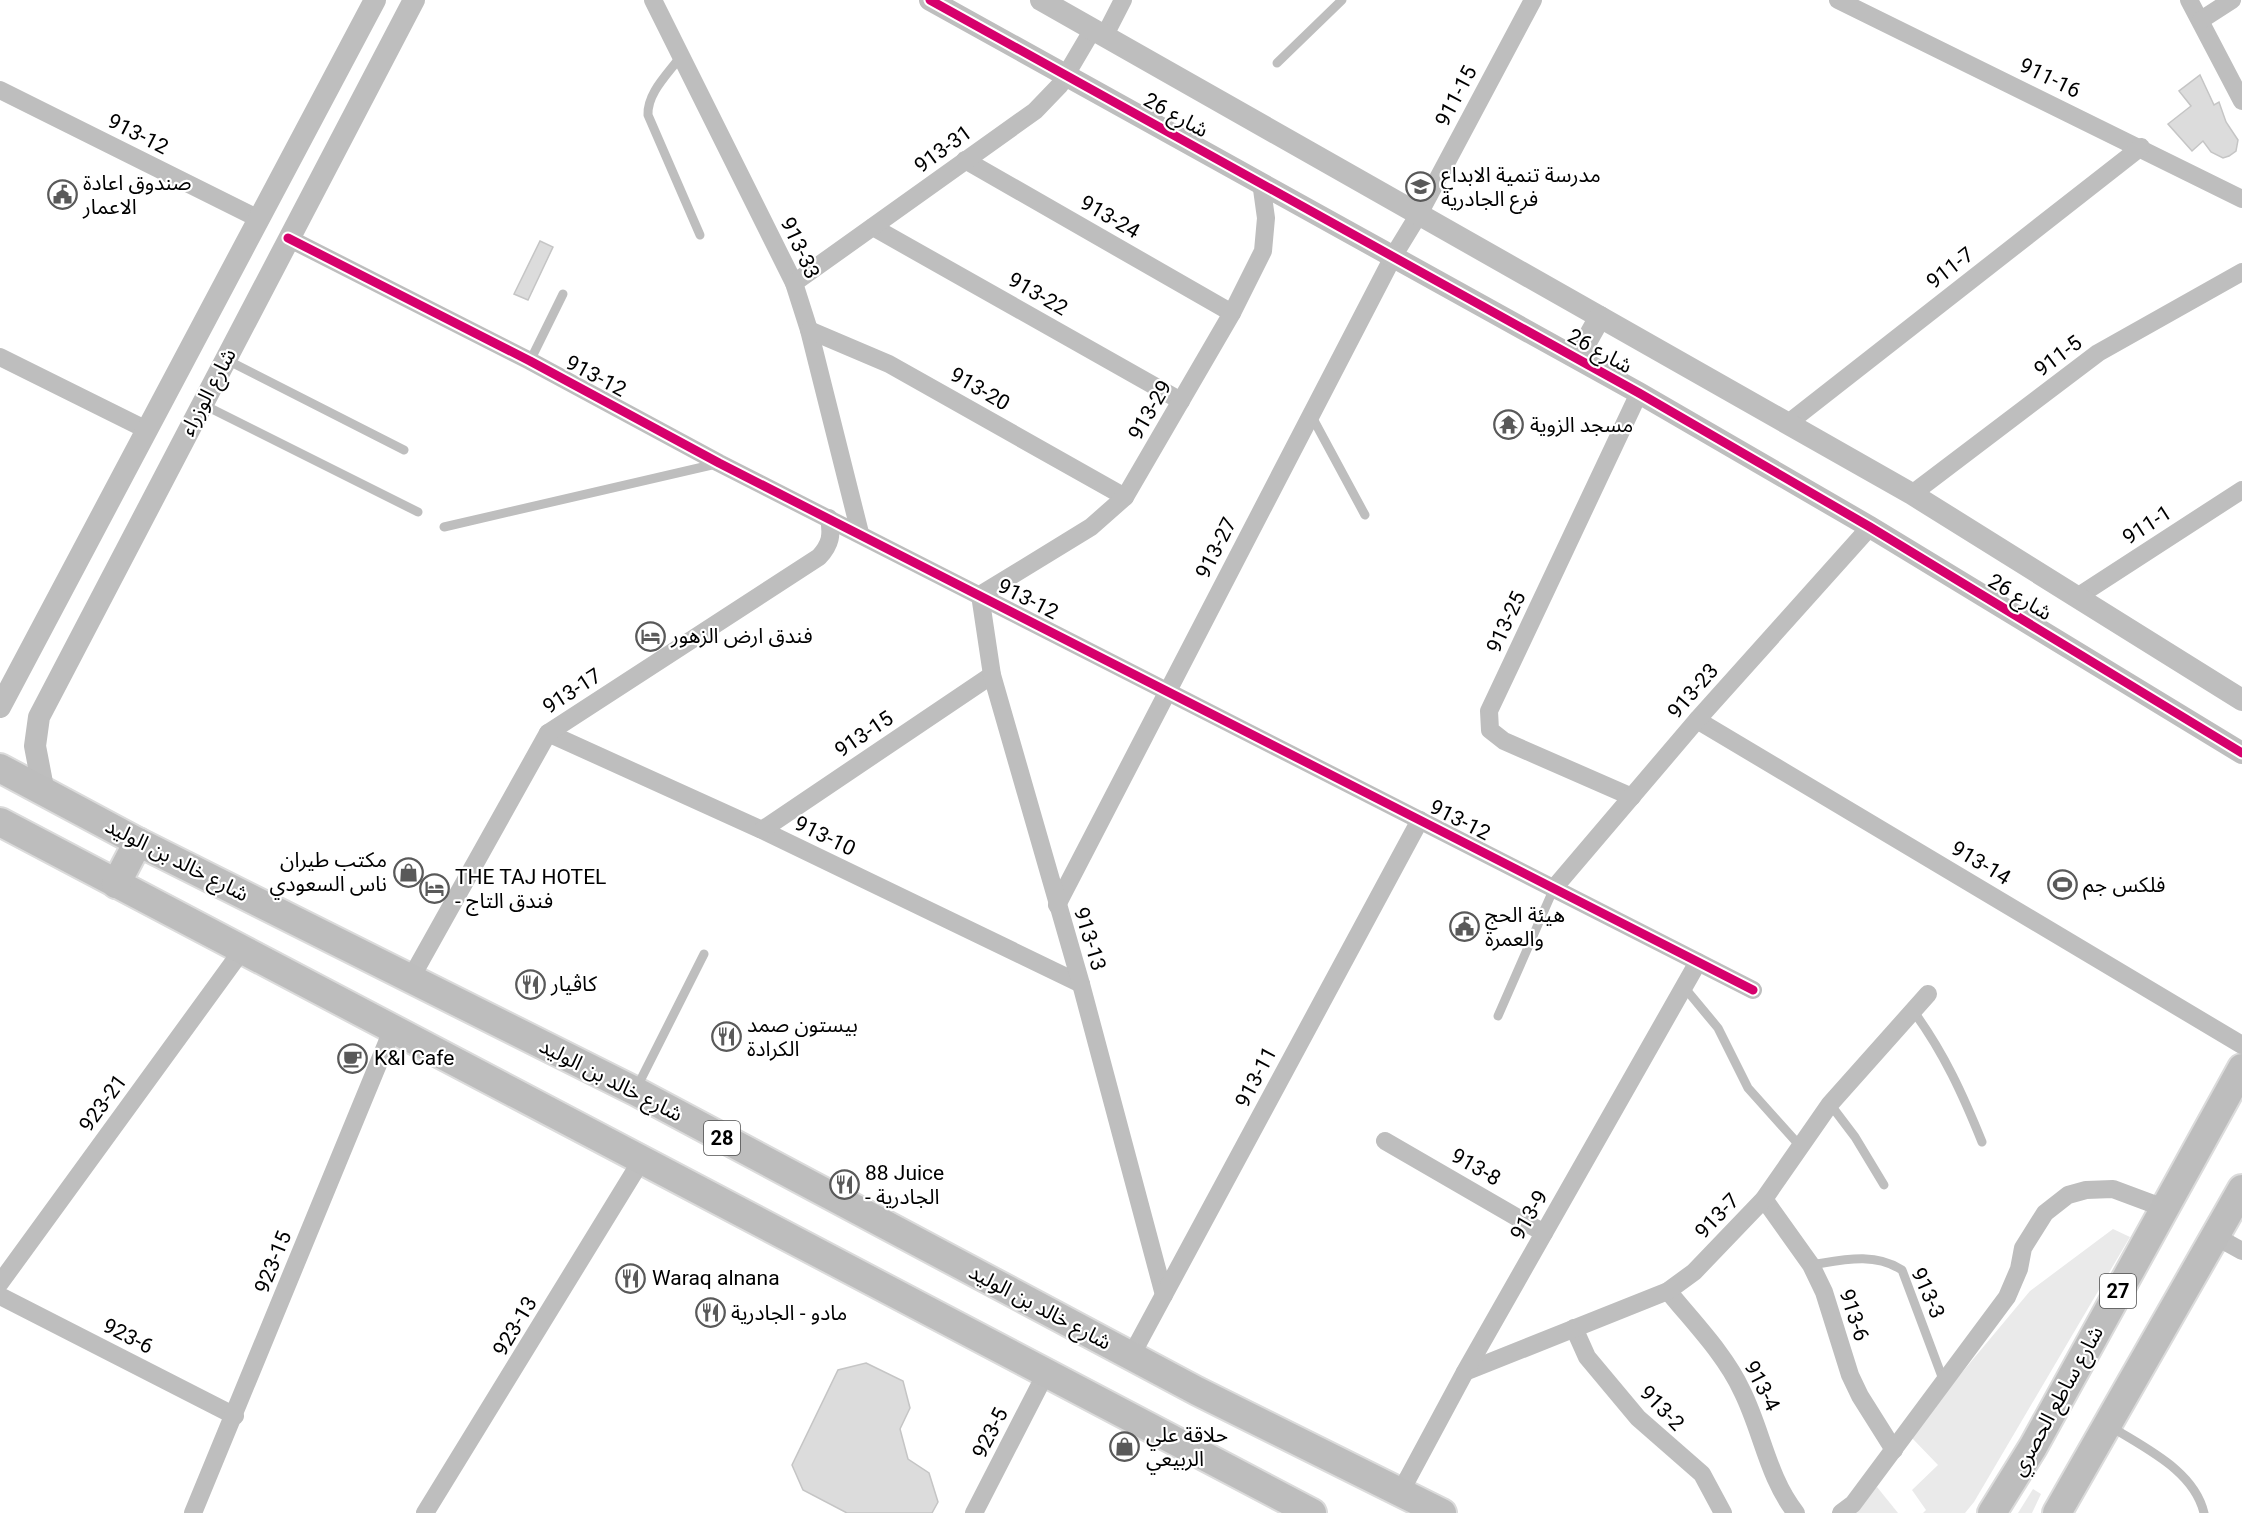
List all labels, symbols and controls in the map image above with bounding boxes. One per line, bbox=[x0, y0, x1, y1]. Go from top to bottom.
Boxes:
street label: 911-16 bbox=[2016, 53, 2084, 103]
street label: 911-15 bbox=[1430, 62, 1482, 130]
street label: شارع 26 bbox=[1138, 88, 1212, 145]
street label: 913-12 bbox=[104, 109, 172, 159]
street label: 913-31 bbox=[910, 120, 976, 178]
place label: مدرسة تنمية الابداع فرع الجادرية bbox=[1441, 163, 1601, 214]
place label: صندوق اعادة الاعمار bbox=[82, 171, 191, 219]
school or university icon: مدرسة تنمية الابداع فرع الجادرية bbox=[1404, 171, 1436, 203]
public building icon: صندوق اعادة الاعمار bbox=[46, 179, 78, 211]
street label: 913-24 bbox=[1076, 190, 1144, 244]
street label: 913-33 bbox=[775, 214, 825, 282]
street label: 911-7 bbox=[1922, 242, 1978, 294]
street label: 913-22 bbox=[1004, 267, 1072, 321]
street label: شارع 26 bbox=[1562, 324, 1636, 381]
street label: 911-5 bbox=[2030, 330, 2086, 382]
street label: شارع الوزراء bbox=[175, 344, 244, 441]
street label: 913-12 bbox=[562, 350, 630, 402]
street label: 913-20 bbox=[946, 362, 1014, 416]
street label: 913-29 bbox=[1123, 376, 1177, 444]
temple icon: مسجد الزوية bbox=[1493, 409, 1525, 441]
place label: مسجد الزوية bbox=[1530, 413, 1633, 437]
street label: 911-1 bbox=[2118, 500, 2176, 550]
street label: 913-27 bbox=[1191, 514, 1241, 582]
street label: شارع 26 bbox=[1982, 569, 2056, 628]
street label: 913-12 bbox=[994, 574, 1062, 624]
street label: 913-25 bbox=[1481, 588, 1531, 656]
hotel icon: فندق ارض الزهور bbox=[634, 620, 666, 652]
place label: فندق ارض الزهور bbox=[670, 624, 813, 648]
street label: 913-23 bbox=[1663, 659, 1723, 723]
street label: 913-17 bbox=[538, 663, 606, 719]
street label: 913-15 bbox=[830, 706, 898, 762]
street label: 913-12 bbox=[1426, 795, 1494, 845]
street label: 913-10 bbox=[791, 811, 859, 861]
street label: شارع خالد بن الوليد bbox=[100, 814, 253, 909]
street label: 913-14 bbox=[1947, 836, 2015, 890]
place label: مكتب طيران ناس السعودي bbox=[270, 848, 387, 900]
shop icon: مكتب طيران ناس السعودي bbox=[392, 856, 424, 888]
place label: THE TAJ HOTEL - فندق التاج bbox=[455, 865, 606, 916]
sports icon: فلكس جم bbox=[2046, 869, 2078, 901]
hotel icon: THE TAJ HOTEL - فندق التاج bbox=[418, 873, 450, 905]
place label: فلكس جم bbox=[2083, 873, 2165, 900]
place label: هيئة الحج والعمرة bbox=[1485, 903, 1565, 951]
street label: 913-13 bbox=[1069, 904, 1111, 974]
public building icon: هيئة الحج والعمرة bbox=[1448, 911, 1480, 943]
restaurant icon: كاڤيار bbox=[514, 968, 546, 1000]
place label: كاڤيار bbox=[550, 972, 597, 996]
place label: بيستون صمد الكرادة bbox=[747, 1013, 858, 1061]
restaurant icon: بيستون صمد الكرادة bbox=[710, 1021, 742, 1053]
street label: شارع خالد بن الوليد bbox=[534, 1034, 687, 1129]
cafe icon: K&I Cafe bbox=[337, 1042, 369, 1074]
street label: 913-11 bbox=[1230, 1043, 1282, 1111]
place label: K&I Cafe bbox=[374, 1046, 454, 1070]
street label: 923-21 bbox=[74, 1070, 132, 1136]
road number: 28 bbox=[704, 1121, 740, 1155]
street label: 913-8 bbox=[1447, 1143, 1505, 1191]
place label: 88 Juice - الجادرية bbox=[865, 1161, 944, 1209]
restaurant icon: 88 Juice - الجادرية bbox=[828, 1169, 860, 1201]
street label: 913-9 bbox=[1505, 1186, 1553, 1244]
street label: 913-7 bbox=[1690, 1189, 1744, 1243]
street label: 923-15 bbox=[250, 1227, 296, 1297]
street label: شارع خالد بن الوليد bbox=[963, 1259, 1115, 1357]
restaurant icon: Waraq alnana bbox=[615, 1262, 647, 1294]
street label: 913-3 bbox=[1906, 1264, 1950, 1322]
place label: Waraq alnana bbox=[652, 1266, 780, 1290]
road number: 27 bbox=[2100, 1274, 2136, 1308]
street label: 913-6 bbox=[1834, 1286, 1874, 1344]
street label: 923-13 bbox=[488, 1292, 542, 1360]
restaurant icon: مادو - الجادرية bbox=[694, 1297, 726, 1329]
place label: مادو - الجادرية bbox=[731, 1301, 847, 1325]
street label: 923-6 bbox=[99, 1313, 157, 1359]
street label: شارع ساطع الحصري bbox=[2006, 1322, 2111, 1482]
street label: 913-4 bbox=[1739, 1357, 1785, 1415]
street label: 913-2 bbox=[1635, 1381, 1689, 1436]
street label: 923-5 bbox=[967, 1404, 1013, 1462]
place label: حلاقة علي الربيعي bbox=[1146, 1423, 1228, 1475]
shop icon: حلاقة علي الربيعي bbox=[1109, 1431, 1141, 1463]

